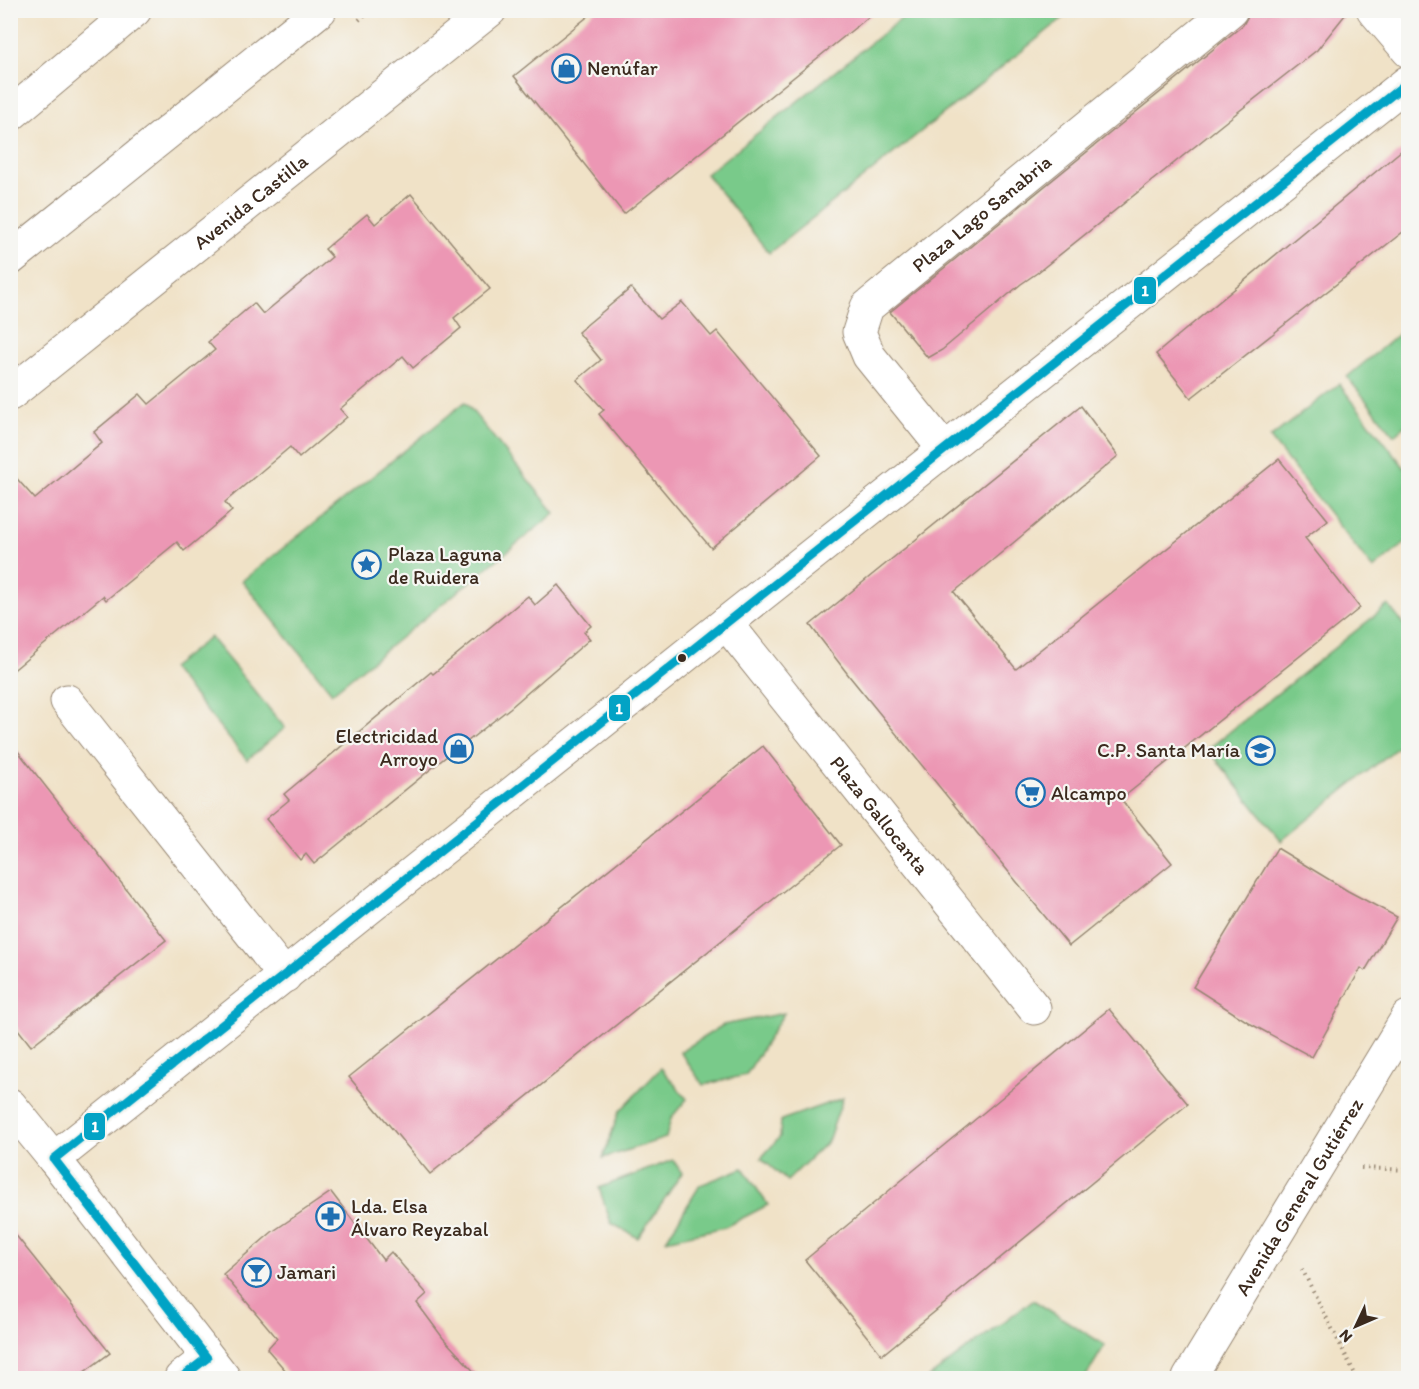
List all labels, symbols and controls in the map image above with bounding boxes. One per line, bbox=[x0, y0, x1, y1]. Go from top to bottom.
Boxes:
shop icon: Nenúfar bbox=[550, 52, 582, 84]
place label: Nenúfar bbox=[587, 56, 658, 80]
street label: Avenida Castilla bbox=[189, 148, 313, 255]
street label: Plaza Lago Sanabria bbox=[907, 150, 1056, 277]
line badge: 1 bbox=[1133, 276, 1157, 305]
text: 1 bbox=[1141, 281, 1149, 300]
place label: Plaza Laguna de Ruidera bbox=[388, 542, 502, 589]
place icon: Plaza Laguna de Ruidera bbox=[351, 549, 383, 581]
unlabelled marker bbox=[676, 652, 688, 664]
line badge: 1 bbox=[608, 694, 631, 722]
text: 1 bbox=[615, 699, 623, 718]
place label: Electricidad Arroyo bbox=[336, 724, 438, 771]
shop icon: Electricidad Arroyo bbox=[443, 732, 475, 764]
school or university icon: C.P. Santa María bbox=[1245, 734, 1277, 766]
place label: C.P. Santa María bbox=[1097, 738, 1241, 762]
street label: Plaza Gallocanta bbox=[825, 751, 935, 880]
supermarket icon: Alcampo bbox=[1014, 777, 1046, 809]
place label: Alcampo bbox=[1051, 781, 1127, 805]
street label: Avenida General Gutiérrez bbox=[1230, 1093, 1368, 1300]
line badge: 1 bbox=[83, 1112, 106, 1141]
text: 1 bbox=[91, 1117, 99, 1136]
place label: Lda. Elsa Álvaro Reyzabal bbox=[351, 1194, 489, 1241]
pharmacy icon: Lda. Elsa Álvaro Reyzabal bbox=[314, 1201, 346, 1233]
bar icon: Jamari bbox=[240, 1256, 272, 1288]
place label: Jamari bbox=[277, 1260, 336, 1284]
north arrow bbox=[1326, 1296, 1386, 1356]
text: N bbox=[1335, 1326, 1356, 1347]

